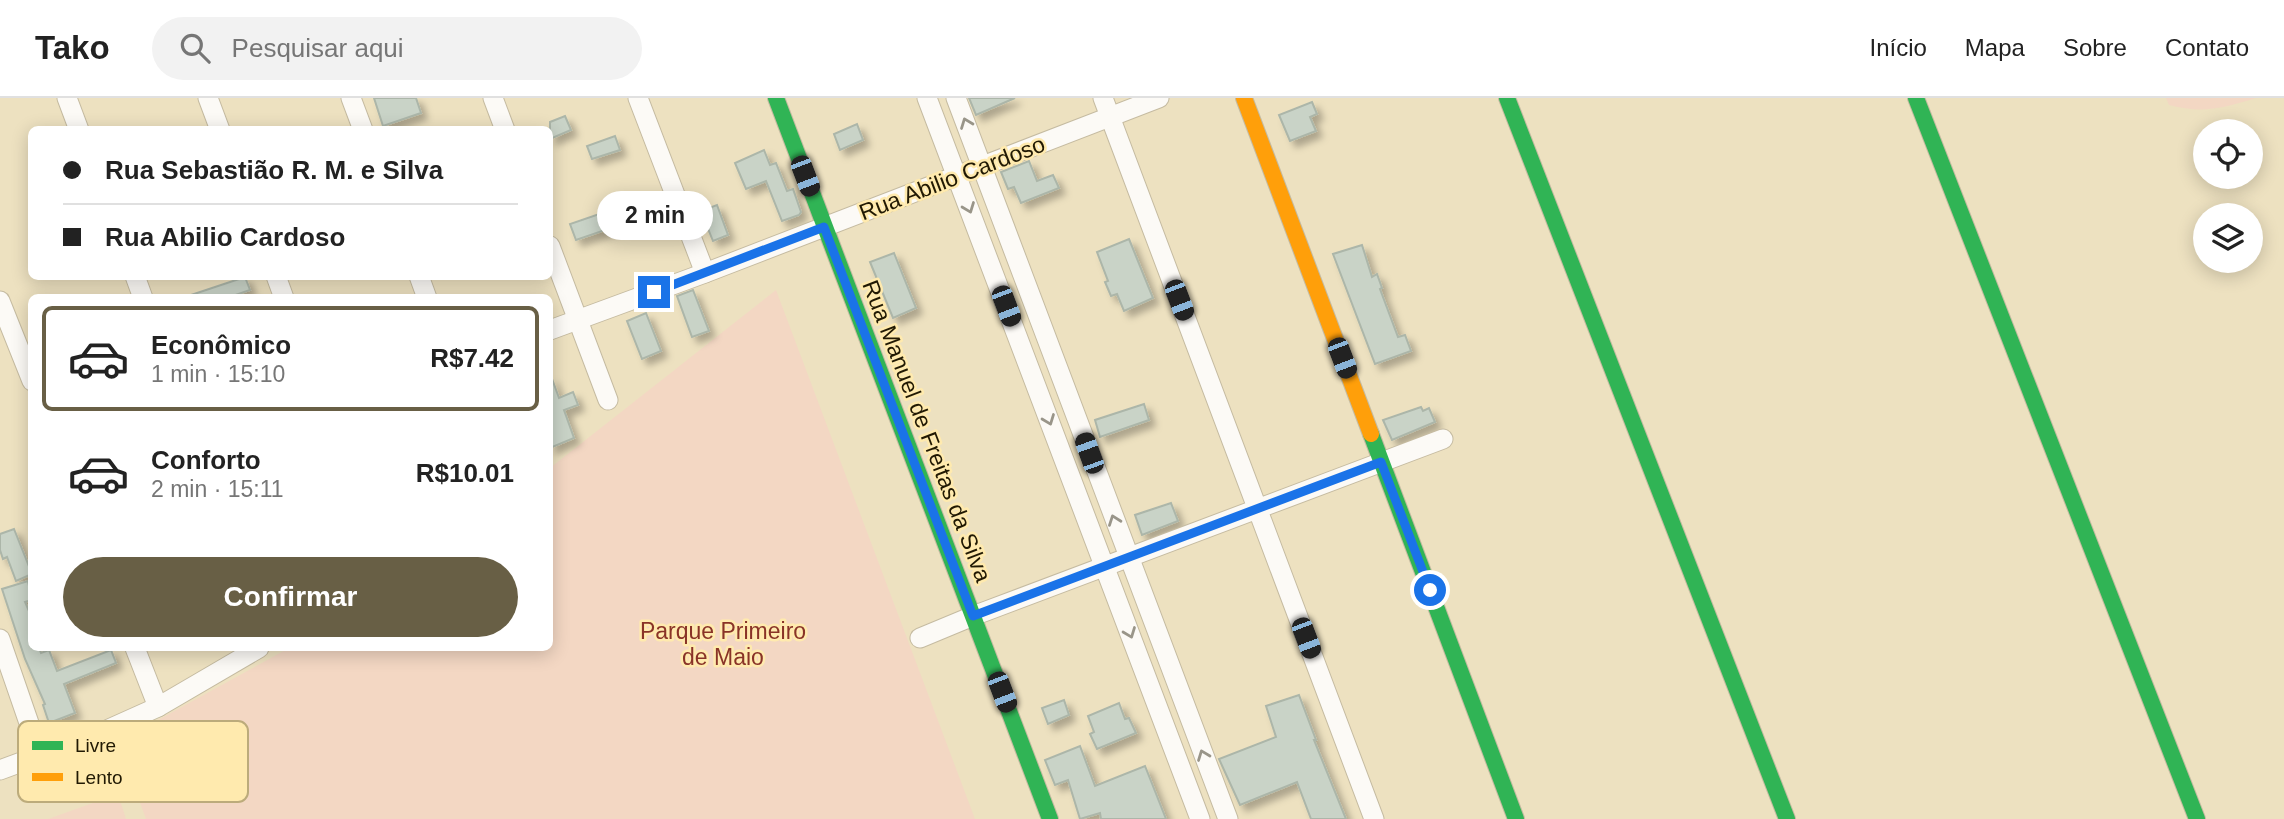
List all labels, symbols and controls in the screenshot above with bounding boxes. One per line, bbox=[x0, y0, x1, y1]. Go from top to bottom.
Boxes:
search box bbox=[152, 17, 642, 80]
text: Tako bbox=[35, 29, 110, 66]
icon: search bbox=[176, 29, 214, 67]
text: Pesquisar aqui bbox=[232, 33, 404, 63]
text: Início bbox=[1869, 34, 1927, 61]
text: Mapa bbox=[1965, 34, 2025, 61]
text: Sobre bbox=[2063, 34, 2127, 61]
text: Contato bbox=[2165, 34, 2249, 61]
one-way arrow bbox=[960, 117, 974, 129]
map controls bbox=[2193, 119, 2263, 273]
button: locate bbox=[2193, 119, 2263, 189]
street label: Rua Abilio Cardoso bbox=[855, 131, 1049, 225]
car bbox=[788, 153, 823, 199]
text: Rua Sebastião R. M. e Silva bbox=[105, 155, 443, 185]
callout: 2 min bbox=[596, 190, 712, 240]
one-way arrow bbox=[961, 201, 975, 213]
text: 2 min bbox=[625, 202, 685, 228]
button: layers bbox=[2193, 203, 2263, 273]
text: Rua Abilio Cardoso bbox=[105, 222, 345, 252]
route end bbox=[638, 276, 670, 308]
street label: Rua Manuel de Freitas da Silva bbox=[857, 277, 997, 586]
car bbox=[1162, 277, 1197, 323]
car bbox=[989, 283, 1024, 329]
icon: car bbox=[67, 327, 130, 390]
text: Econômico bbox=[151, 330, 291, 360]
car bbox=[1325, 335, 1360, 381]
text: R$7.42 bbox=[430, 343, 514, 373]
text: 1 min · 15:10 bbox=[151, 361, 285, 387]
one-way arrow bbox=[1041, 414, 1055, 426]
car bbox=[1072, 430, 1107, 476]
icon: car bbox=[67, 442, 130, 505]
text: Conforto bbox=[151, 445, 261, 475]
text: R$10.01 bbox=[416, 458, 514, 488]
text: 2 min · 15:11 bbox=[151, 476, 284, 502]
one-way arrow bbox=[1108, 514, 1122, 526]
button: Confirmar bbox=[63, 557, 518, 637]
route start bbox=[1414, 574, 1446, 606]
car bbox=[1289, 615, 1324, 661]
park label: Parque Primeiro de Maio bbox=[640, 618, 806, 670]
one-way arrow bbox=[1122, 627, 1136, 639]
car bbox=[985, 669, 1020, 715]
legend bbox=[18, 721, 248, 802]
text: Livre bbox=[75, 735, 116, 756]
one-way arrow bbox=[1198, 750, 1212, 762]
text: Lento bbox=[75, 767, 123, 788]

